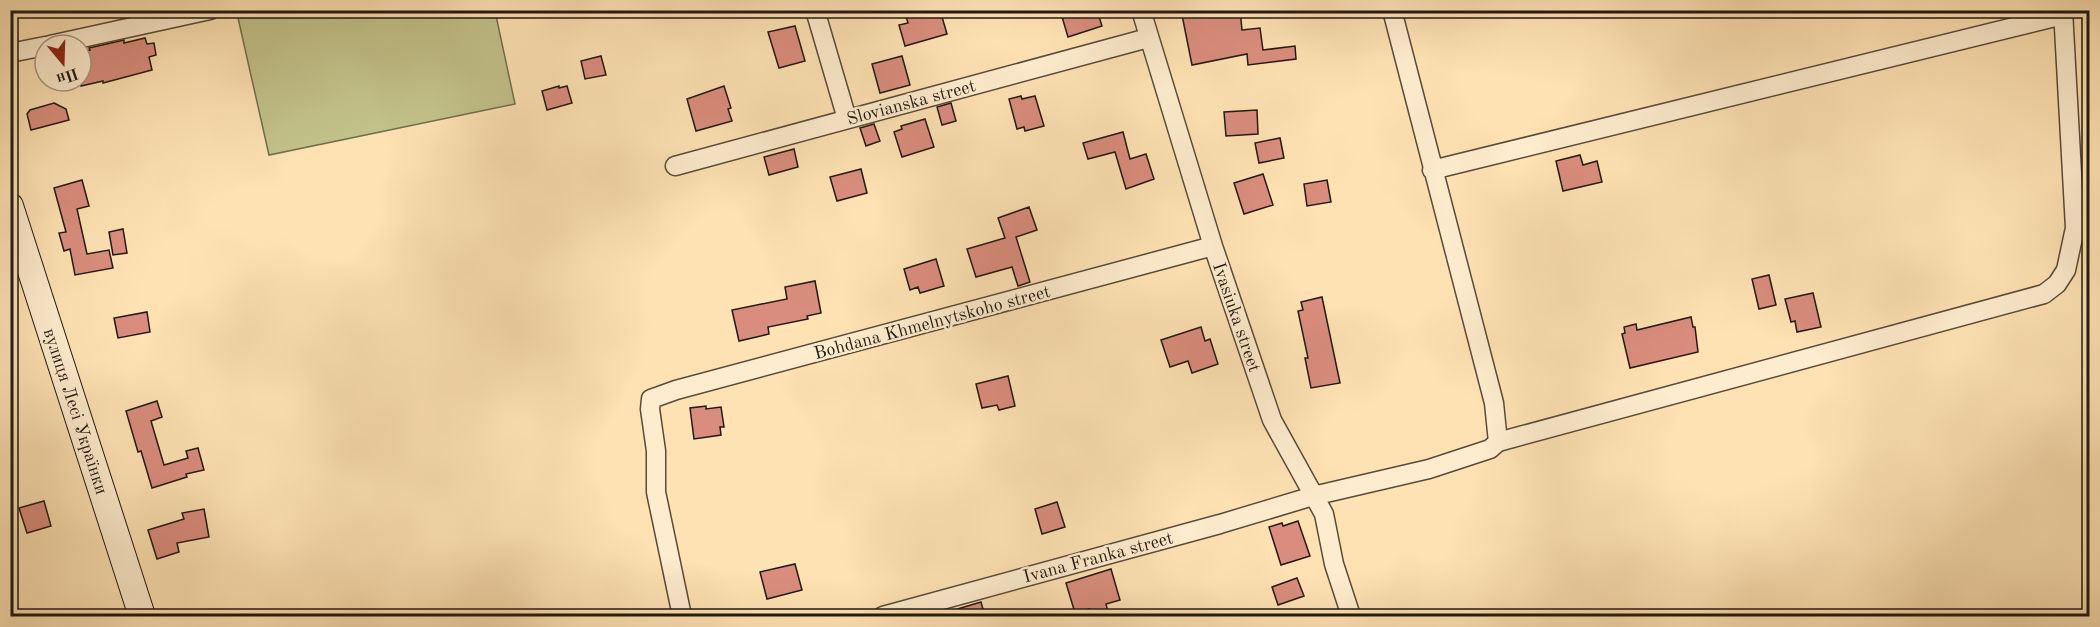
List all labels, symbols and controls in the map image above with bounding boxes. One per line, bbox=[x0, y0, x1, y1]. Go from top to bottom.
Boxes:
north arrow bbox=[33, 33, 93, 93]
text: Пн bbox=[54, 64, 80, 86]
street label: Slovianska street bbox=[845, 77, 978, 129]
street label: Ivasiuka street bbox=[1209, 260, 1263, 375]
street label: Bohdana Khmelnytskoho street bbox=[812, 283, 1052, 363]
street label: вулиця Лесі Українки bbox=[40, 326, 110, 497]
street label: Ivana Franka street bbox=[1021, 529, 1175, 587]

